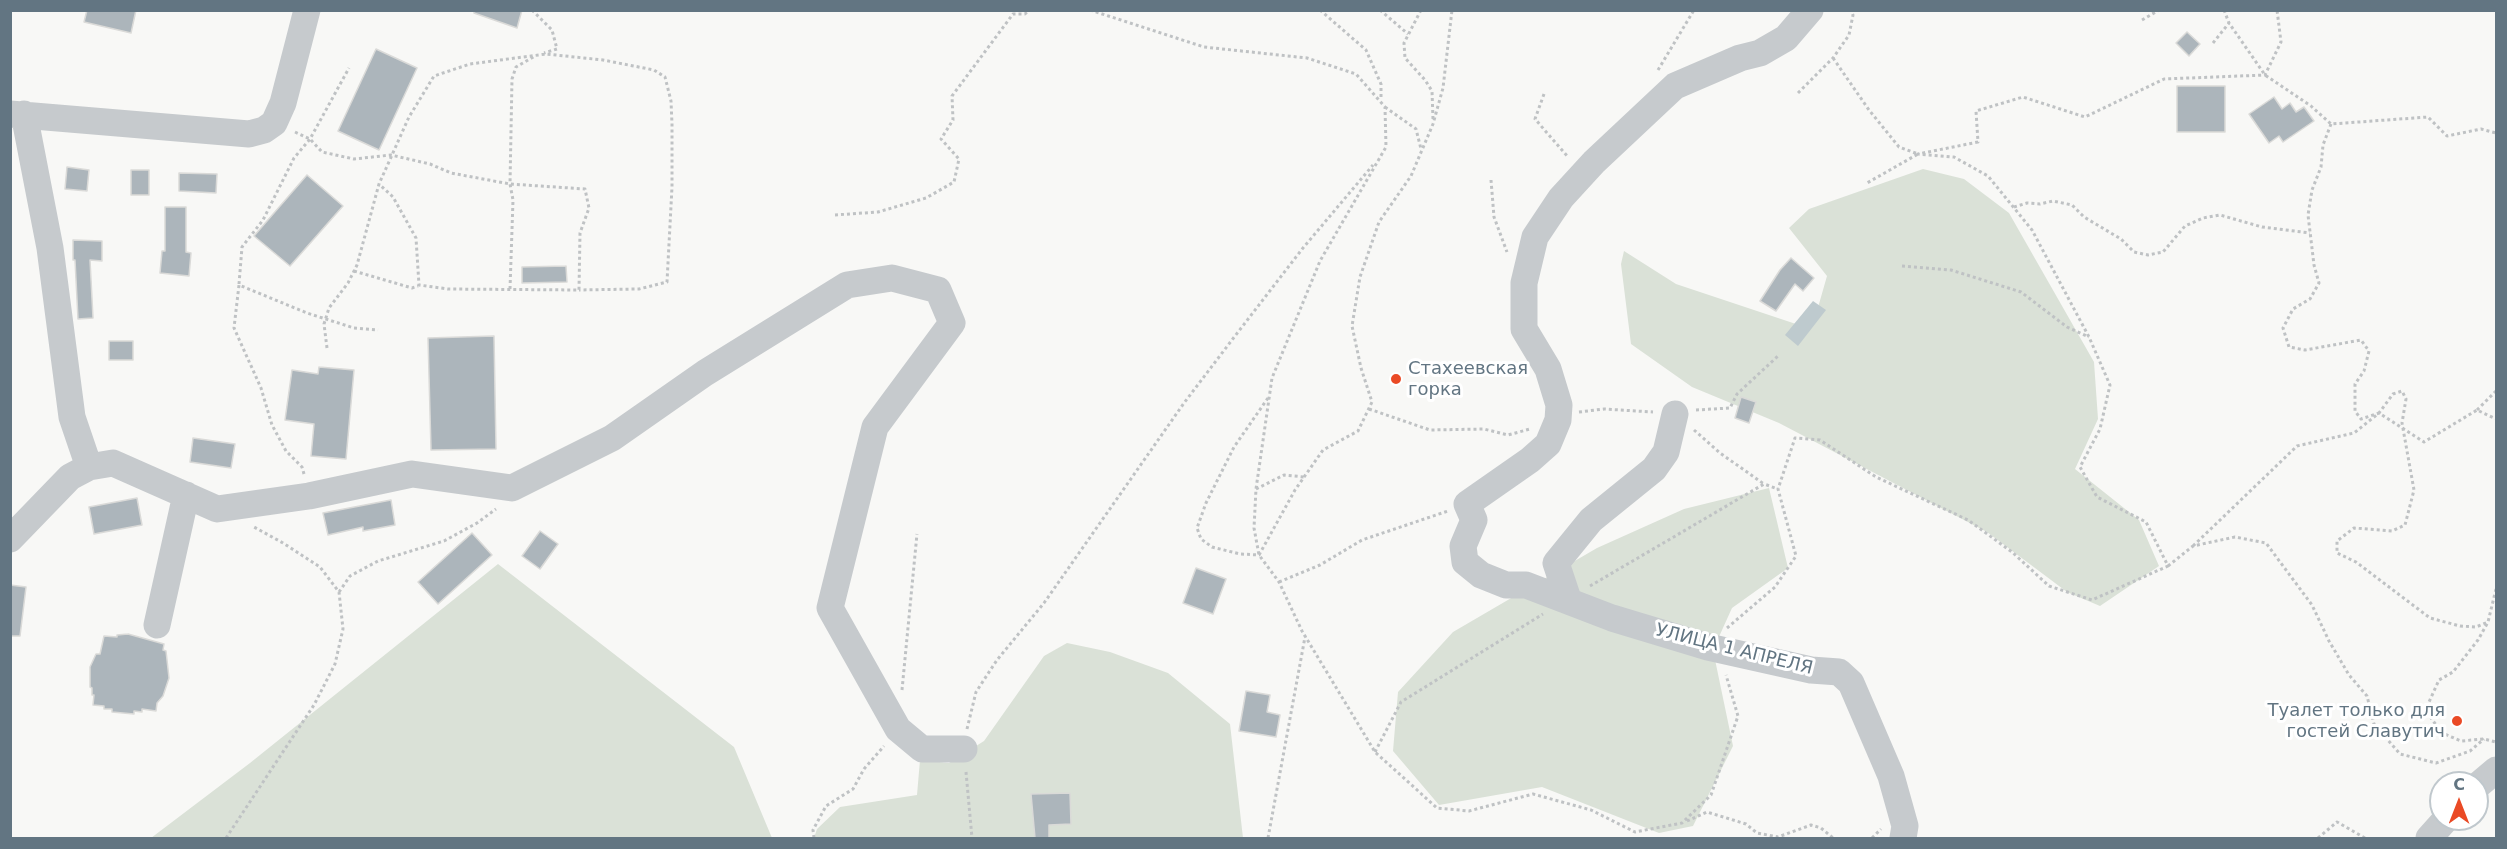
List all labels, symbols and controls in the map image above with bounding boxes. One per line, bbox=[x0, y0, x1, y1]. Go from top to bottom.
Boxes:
place label: Стахеевская горка bbox=[1408, 358, 1528, 400]
marker: Стахеевская горка bbox=[1389, 372, 1403, 386]
street label: УЛИЦА 1 АПРЕЛЯ bbox=[1653, 620, 1815, 680]
place label: Туалет только для гостей Славутич bbox=[2268, 700, 2445, 742]
marker: Туалет только для гостей Славутич bbox=[2450, 714, 2464, 728]
north arrow bbox=[2429, 771, 2489, 831]
text: С bbox=[2453, 775, 2465, 794]

